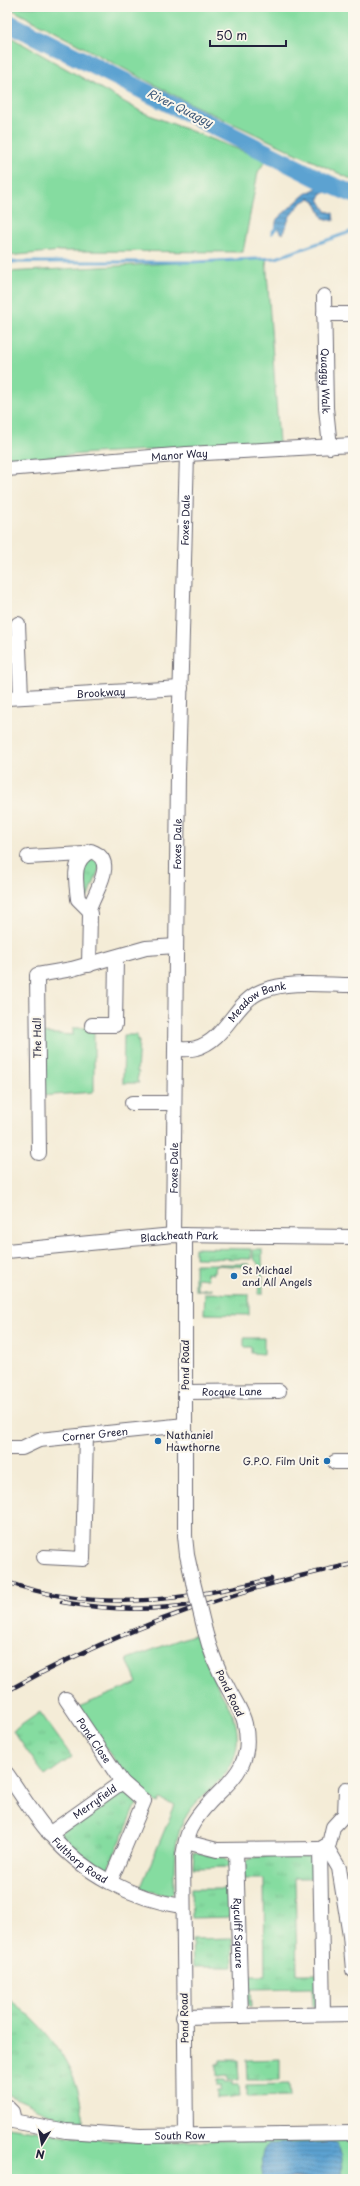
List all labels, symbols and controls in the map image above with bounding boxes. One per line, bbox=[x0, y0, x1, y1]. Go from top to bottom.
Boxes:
scale bar bbox=[210, 22, 286, 48]
text: 50 m bbox=[216, 26, 247, 44]
water label: River Quaggy bbox=[145, 84, 217, 131]
street label: Quaggy Walk bbox=[317, 348, 335, 414]
street label: Manor Way bbox=[150, 445, 208, 464]
street label: Foxes Dale bbox=[176, 494, 193, 546]
street label: Brookway bbox=[76, 683, 126, 701]
street label: Foxes Dale bbox=[169, 818, 185, 870]
street label: Meadow Bank bbox=[224, 977, 287, 1025]
street label: The Hall bbox=[29, 1017, 44, 1058]
street label: Foxes Dale bbox=[165, 1142, 181, 1194]
street label: Blackheath Park bbox=[139, 1227, 219, 1245]
place label: St Michael and All Angels bbox=[242, 1262, 313, 1289]
marker: St Michael and All Angels bbox=[229, 1271, 239, 1281]
street label: Pond Road bbox=[177, 1340, 192, 1390]
street label: Rocque Lane bbox=[202, 1383, 263, 1399]
street label: Corner Green bbox=[61, 1423, 129, 1445]
place label: Nathaniel Hawthorne bbox=[166, 1427, 221, 1454]
marker: Nathaniel Hawthorne bbox=[153, 1436, 163, 1446]
place label: G.P.O. Film Unit bbox=[243, 1453, 319, 1468]
marker: G.P.O. Film Unit bbox=[322, 1456, 332, 1466]
street label: Pond Road bbox=[213, 1667, 248, 1719]
street label: Pond Close bbox=[74, 1714, 115, 1766]
street label: Merryfield bbox=[69, 1780, 119, 1822]
street label: Fulthorp Road bbox=[49, 1833, 111, 1887]
street label: Ryculff Square bbox=[230, 1897, 248, 1969]
street label: Pond Road bbox=[176, 1992, 191, 2043]
north arrow bbox=[22, 2124, 62, 2164]
street label: South Row bbox=[154, 2127, 205, 2143]
text: N bbox=[34, 2145, 46, 2163]

